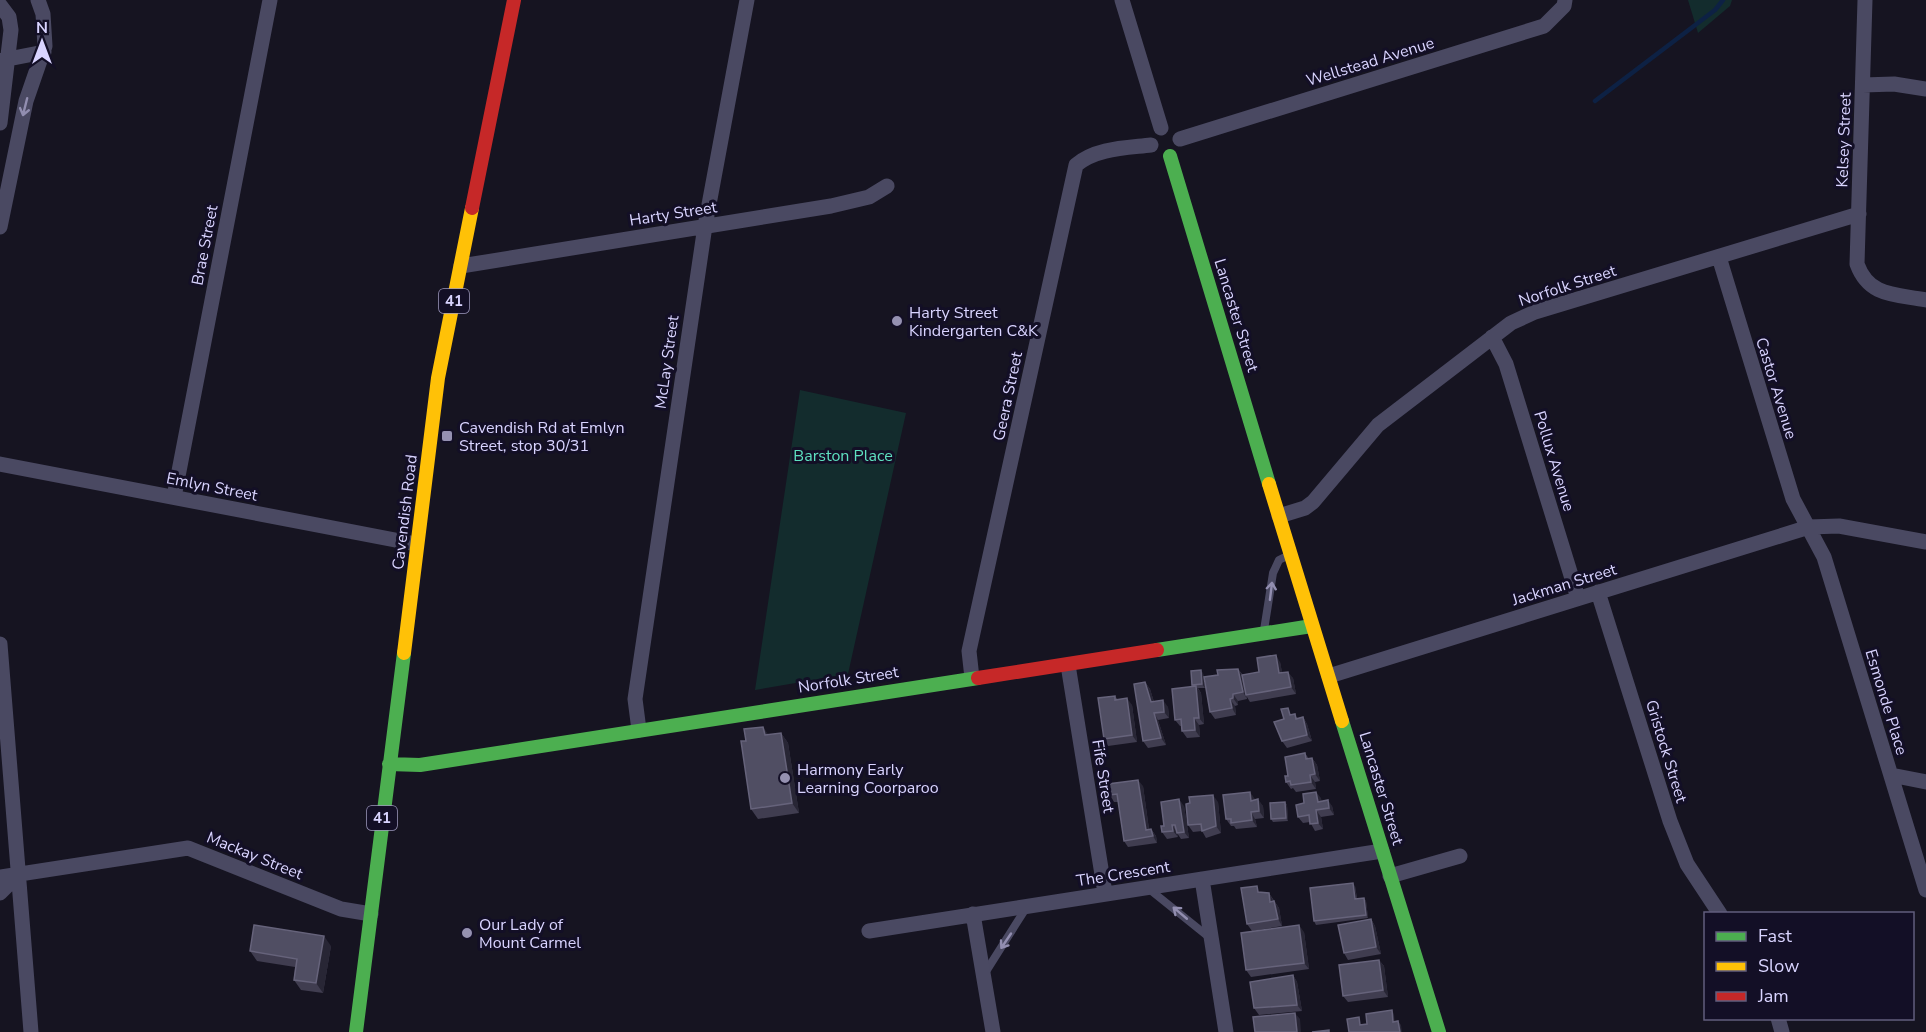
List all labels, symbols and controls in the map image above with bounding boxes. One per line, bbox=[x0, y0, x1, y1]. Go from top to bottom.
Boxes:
north arrow bbox=[12, 12, 72, 72]
text: N bbox=[36, 17, 48, 39]
street label: Wellstead Avenue bbox=[1304, 32, 1437, 92]
street label: Kelsey Street bbox=[1831, 92, 1857, 188]
one-way arrow bbox=[19, 97, 31, 116]
street label: Harty Street bbox=[628, 196, 719, 232]
street label: Brae Street bbox=[186, 203, 224, 287]
street label: Lancaster Street bbox=[1208, 256, 1264, 375]
street label: Norfolk Street bbox=[1516, 260, 1619, 312]
road number: 41 bbox=[439, 289, 469, 313]
place label: Harty Street Kindergarten C&K bbox=[909, 302, 1039, 342]
street label: McLay Street bbox=[650, 314, 684, 410]
marker: Harty Street Kindergarten C&K bbox=[890, 314, 904, 328]
street label: Castor Avenue bbox=[1750, 335, 1802, 442]
street label: Geera Street bbox=[988, 349, 1028, 443]
street label: Pollux Avenue bbox=[1528, 408, 1580, 514]
place label: Cavendish Rd at Emlyn Street, stop 30/31 bbox=[459, 417, 625, 457]
marker: Cavendish Rd at Emlyn Street, stop 30/31 bbox=[440, 429, 454, 443]
park label: Barston Place bbox=[793, 445, 893, 467]
street label: Cavendish Road bbox=[387, 453, 423, 571]
street label: Emlyn Street bbox=[164, 467, 260, 507]
street label: Jackman Street bbox=[1508, 559, 1620, 612]
one-way arrow bbox=[1266, 581, 1277, 601]
street label: Esmonde Place bbox=[1859, 647, 1913, 758]
street label: Norfolk Street bbox=[796, 661, 900, 699]
street label: Gristock Street bbox=[1640, 697, 1692, 806]
street label: Lancaster Street bbox=[1353, 729, 1409, 848]
street label: Fife Street bbox=[1086, 738, 1120, 815]
place label: Harmony Early Learning Coorparoo bbox=[797, 759, 939, 799]
marker: Harmony Early Learning Coorparoo bbox=[778, 771, 792, 785]
road number: 41 bbox=[367, 806, 397, 830]
street label: Mackay Street bbox=[203, 827, 306, 885]
street label: The Crescent bbox=[1075, 856, 1172, 892]
one-way arrow bbox=[1173, 906, 1188, 920]
legend bbox=[1704, 912, 1914, 1020]
place label: Our Lady of Mount Carmel bbox=[479, 914, 581, 954]
text: Fast bbox=[1758, 924, 1793, 948]
marker: Our Lady of Mount Carmel bbox=[460, 926, 474, 940]
one-way arrow bbox=[1000, 932, 1012, 948]
text: Slow bbox=[1758, 954, 1799, 978]
text: Jam bbox=[1757, 984, 1789, 1008]

